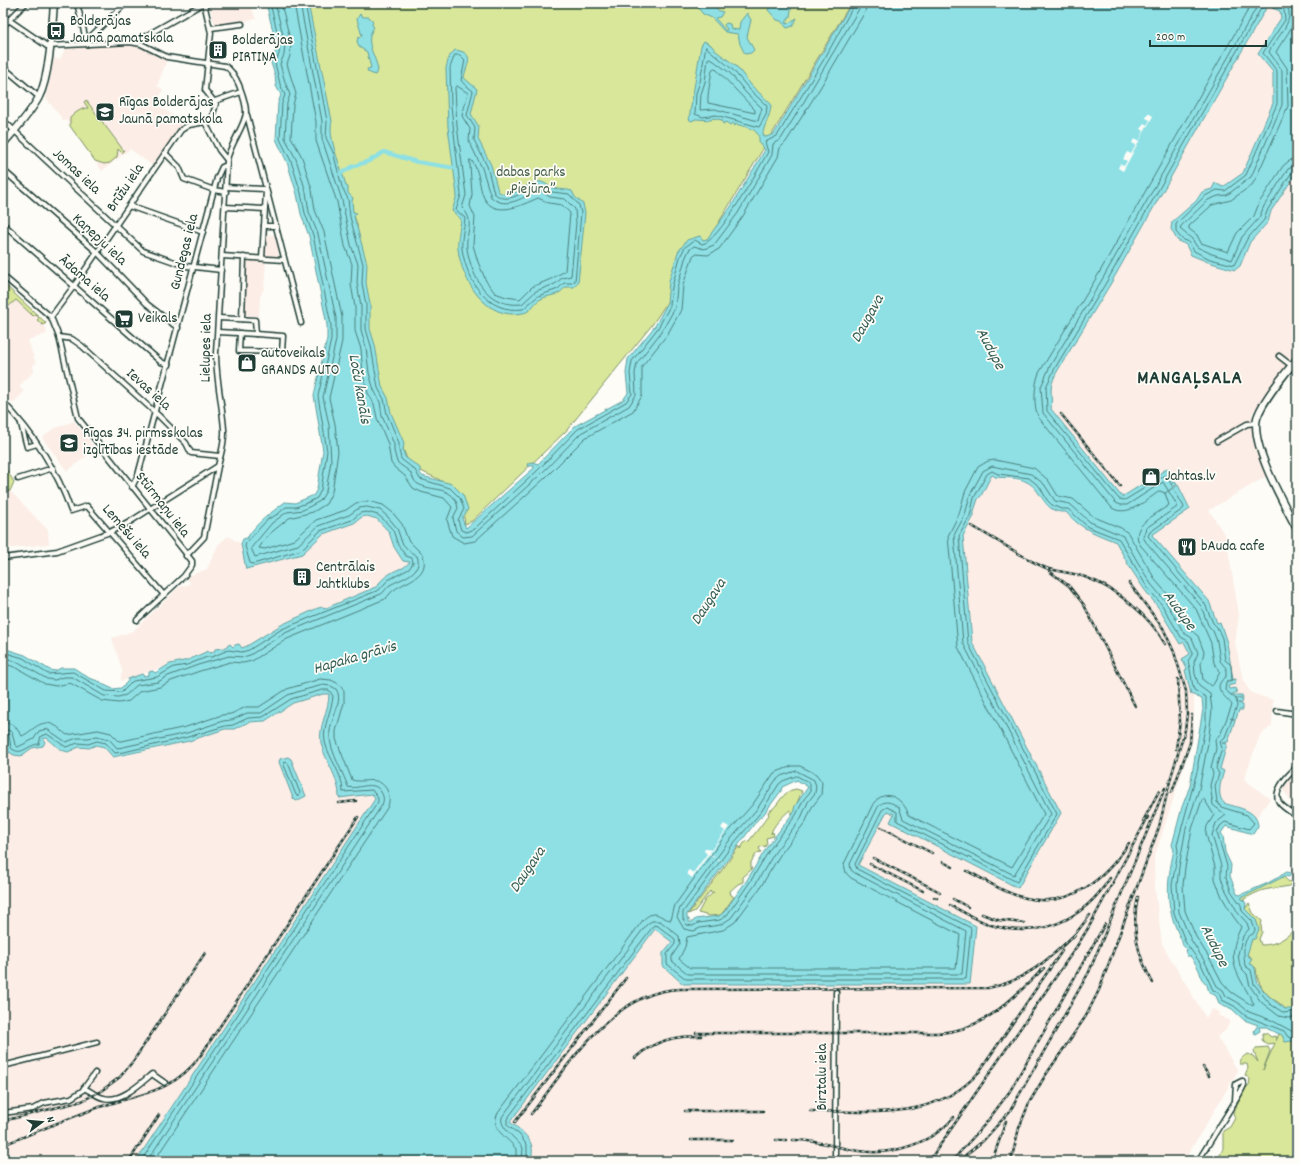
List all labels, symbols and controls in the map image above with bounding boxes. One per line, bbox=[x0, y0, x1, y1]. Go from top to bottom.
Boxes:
place label: Bolderājas Jaunā pamatskola bbox=[70, 11, 174, 50]
bus stop icon: Bolderājas Jaunā pamatskola bbox=[45, 20, 67, 42]
scale bar bbox=[1150, 22, 1266, 48]
text: 200 m bbox=[1156, 29, 1185, 46]
place label: Bolderājas PIRTIŅA bbox=[232, 30, 293, 69]
building icon: Bolderājas PIRTIŅA bbox=[207, 39, 229, 61]
place label: Rīgas Bolderājas Jaunā pamatskola bbox=[119, 92, 223, 131]
school or university icon: Rīgas Bolderājas Jaunā pamatskola bbox=[94, 101, 116, 123]
street label: Jomas iela bbox=[47, 144, 106, 201]
street label: Brūžu iela bbox=[102, 159, 151, 217]
park label: dabas parks „Piejūra” bbox=[496, 162, 566, 201]
street label: Kaņepju iela bbox=[67, 209, 132, 272]
street label: Gundegas iela bbox=[165, 211, 205, 292]
street label: Ādama iela bbox=[53, 250, 116, 308]
water label: Daugava bbox=[845, 290, 891, 347]
supermarket icon: Veikals bbox=[113, 308, 135, 330]
place label: Veikals bbox=[138, 308, 178, 330]
street label: Lielupes iela bbox=[195, 312, 219, 383]
water label: Audupe bbox=[969, 324, 1011, 375]
place label: autoveikals GRANDS AUTO bbox=[261, 343, 339, 382]
shop icon: autoveikals GRANDS AUTO bbox=[236, 352, 258, 374]
water label: Loču kanāls bbox=[342, 352, 377, 427]
street label: Ievas iela bbox=[120, 364, 176, 417]
district label: MANGAĻSALA bbox=[1137, 366, 1243, 393]
place label: Rīgas 34. pirmsskolas izglītības iestāde bbox=[83, 423, 203, 462]
school or university icon: Rīgas 34. pirmsskolas izglītības iestāde bbox=[58, 432, 80, 454]
shop icon: Jahtas.lv bbox=[1140, 466, 1162, 488]
place label: Jahtas.lv bbox=[1165, 466, 1216, 488]
street label: Stūrmaņu iela bbox=[129, 467, 195, 543]
street label: Lemešu iela bbox=[96, 500, 157, 565]
restaurant icon: bAuda cafe bbox=[1176, 536, 1198, 558]
place label: bAuda cafe bbox=[1201, 536, 1265, 558]
place label: Centrālais Jahtklubs bbox=[316, 557, 375, 596]
building icon: Centrālais Jahtklubs bbox=[291, 566, 313, 588]
water label: Daugava bbox=[685, 573, 733, 630]
water label: Audupe bbox=[1157, 586, 1202, 637]
water label: Hapaka grāvis bbox=[311, 635, 401, 681]
water label: Daugava bbox=[504, 841, 553, 898]
water label: Audupe bbox=[1194, 921, 1234, 972]
street label: Birztalu iela bbox=[812, 1042, 834, 1111]
north arrow bbox=[22, 1102, 62, 1142]
text: N bbox=[41, 1115, 58, 1125]

